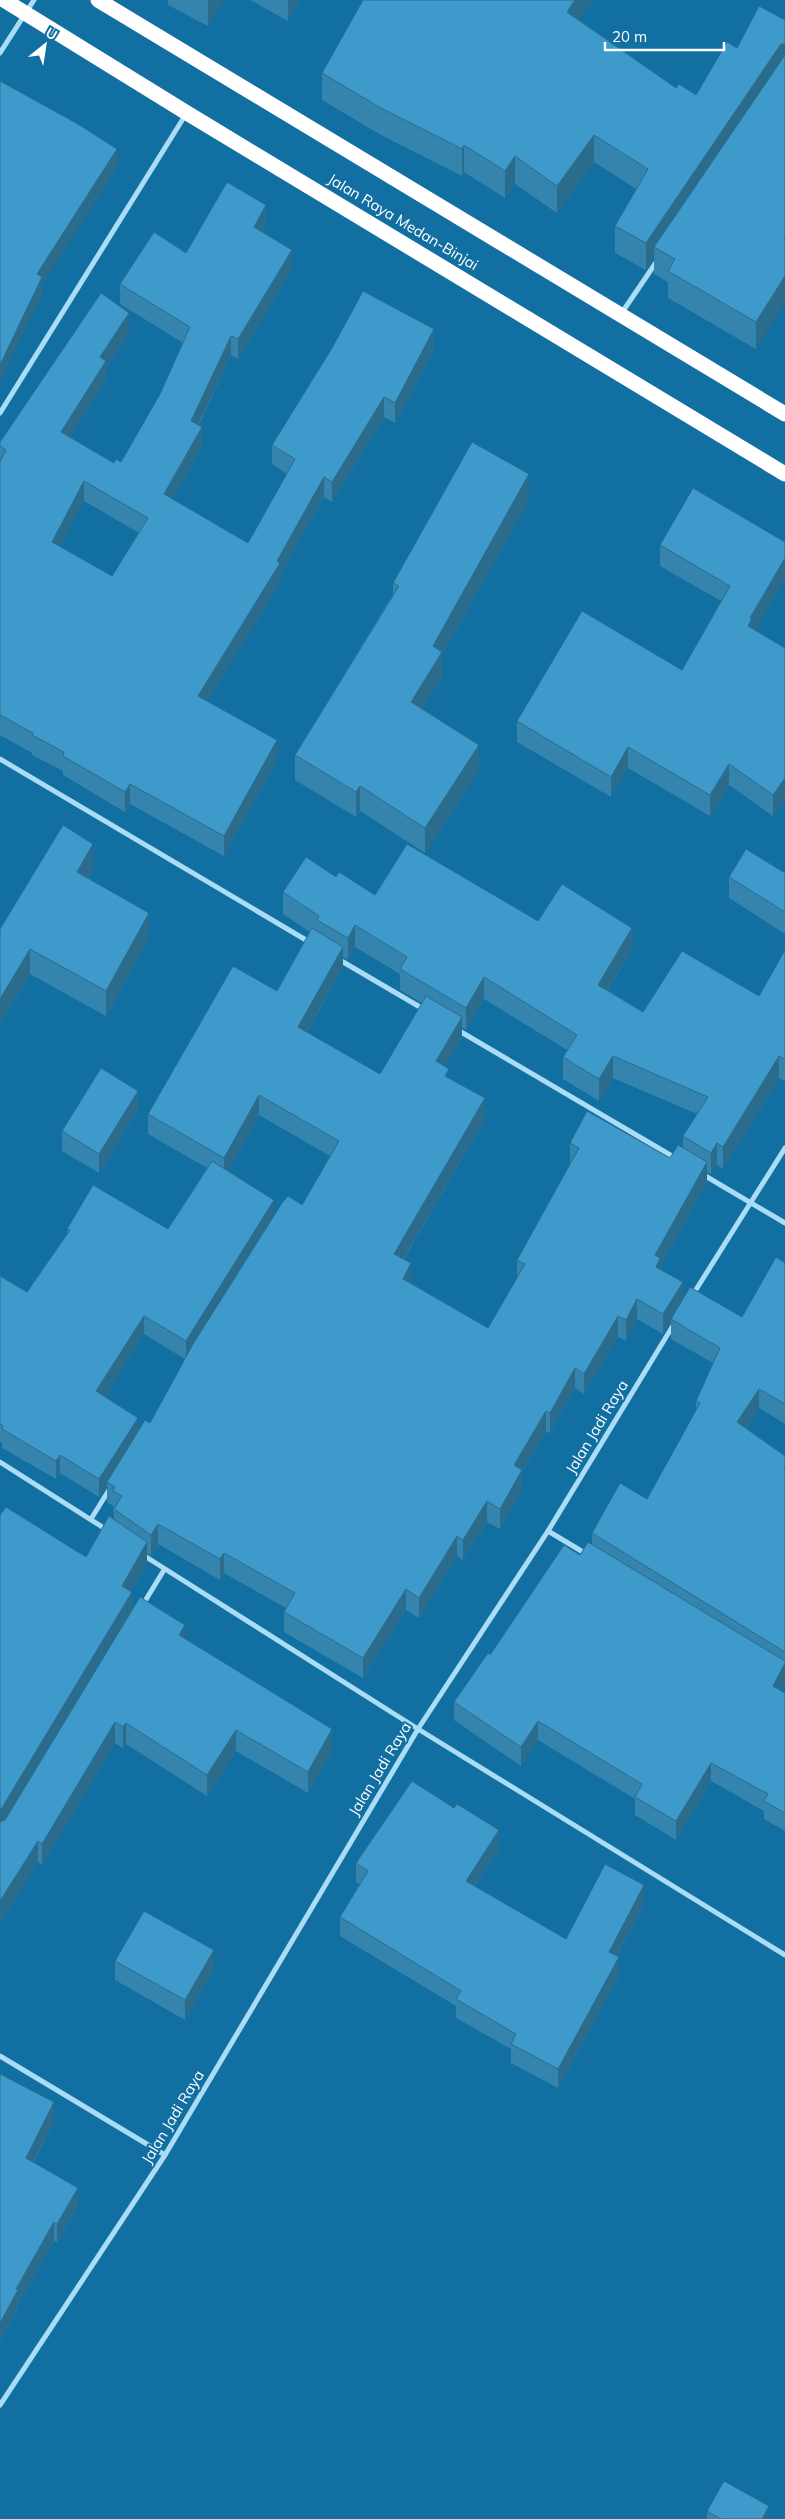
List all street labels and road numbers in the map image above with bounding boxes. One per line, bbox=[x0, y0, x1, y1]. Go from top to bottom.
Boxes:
street label: Jalan Raya Medan-Binjai bbox=[325, 169, 482, 274]
street label: Jalan Jadi Raya bbox=[561, 1377, 632, 1477]
street label: Jalan Jadi Raya bbox=[344, 1719, 415, 1819]
street label: Jalan Jadi Raya bbox=[137, 2067, 208, 2167]

